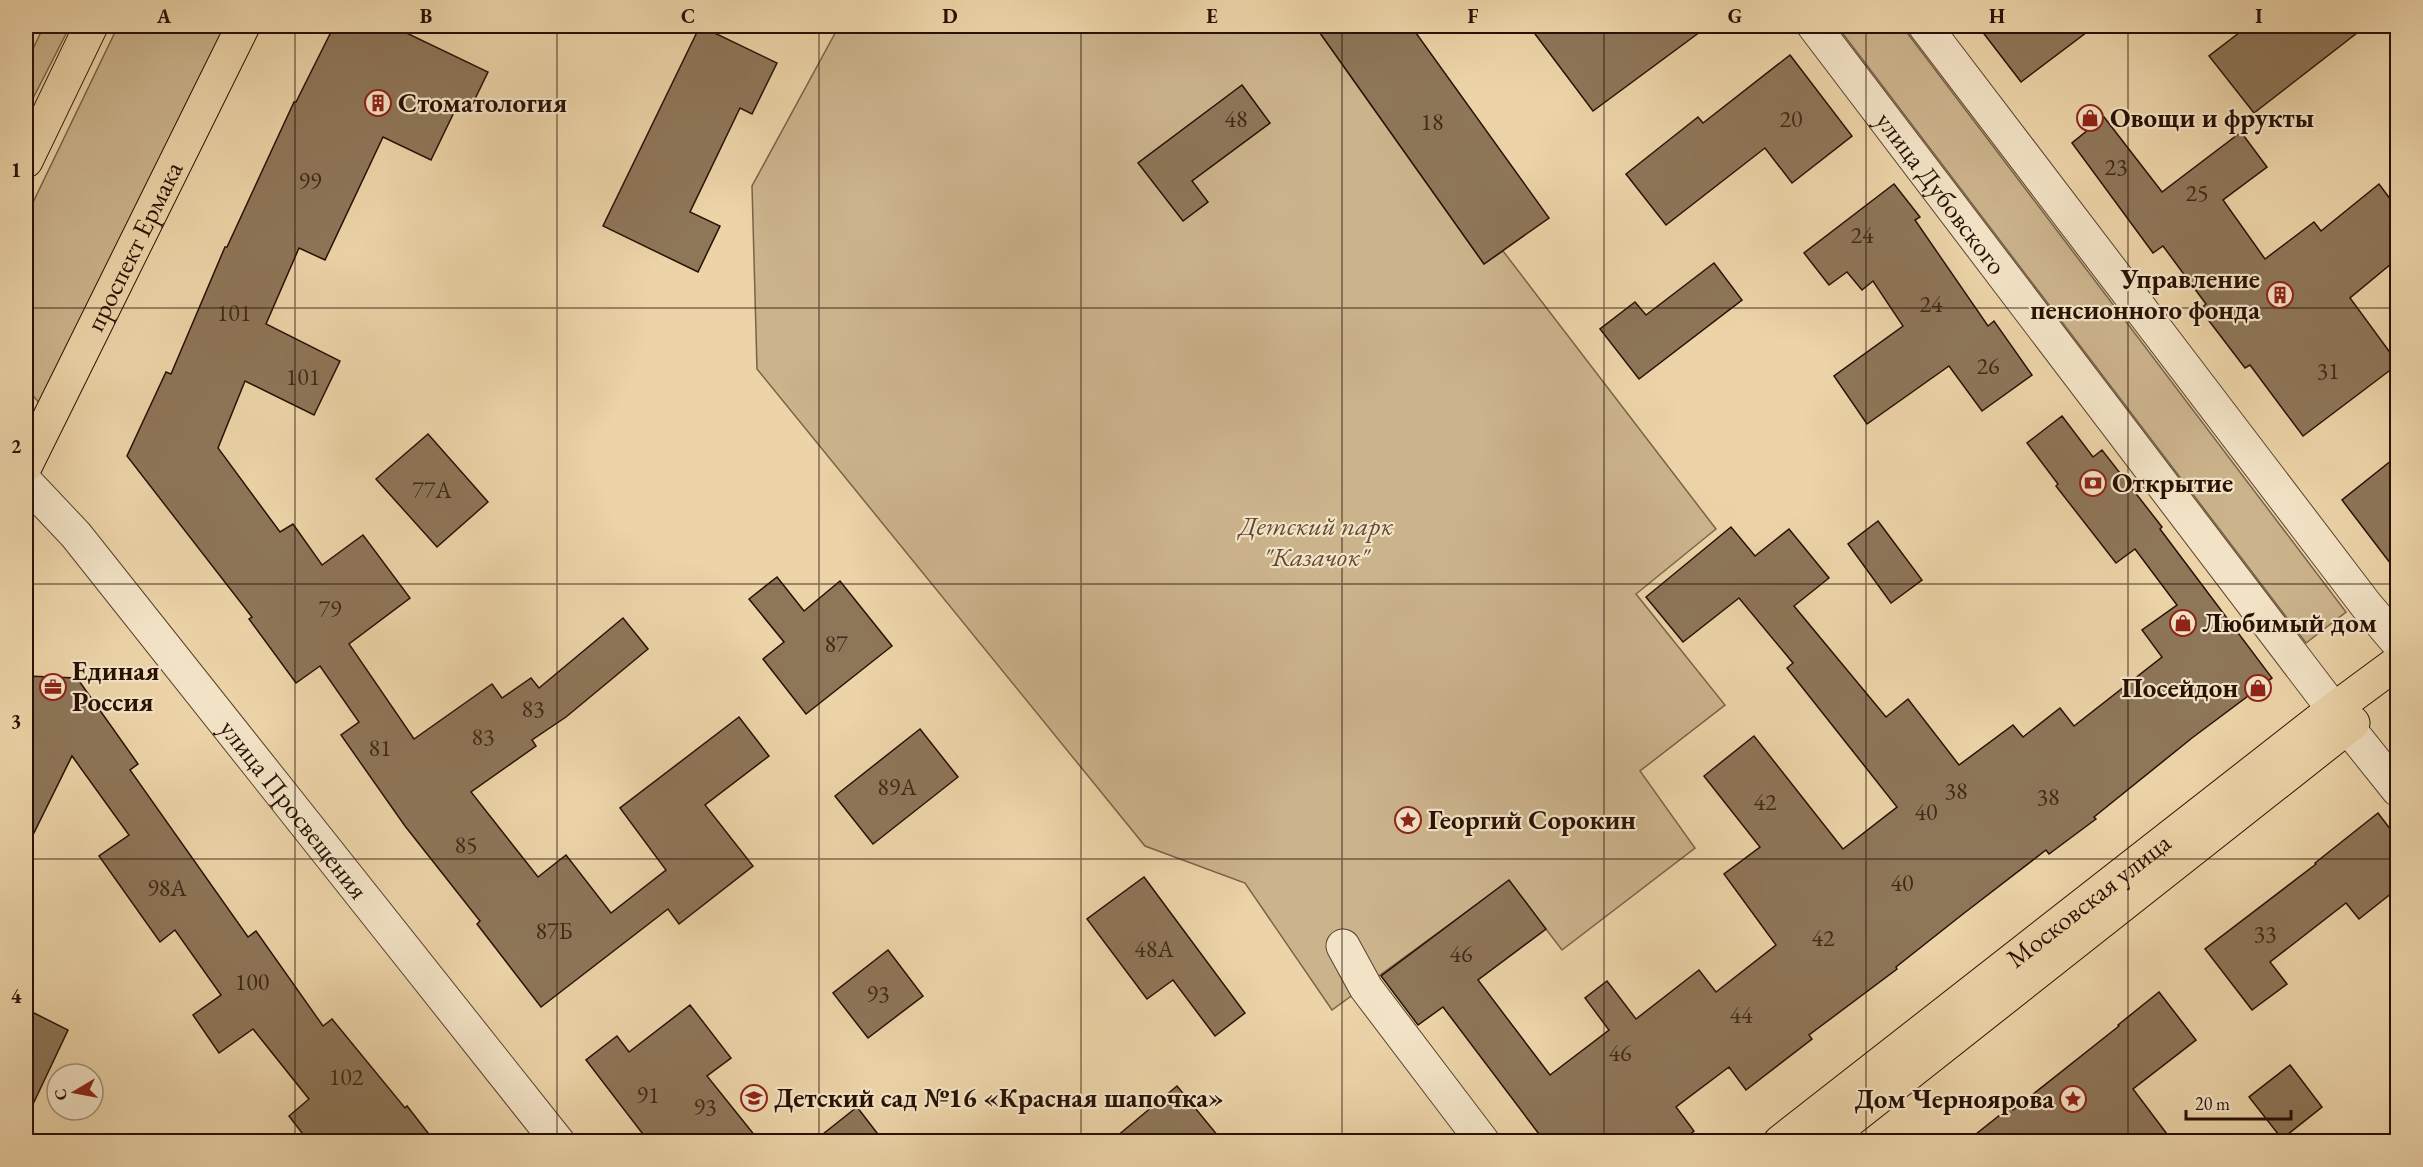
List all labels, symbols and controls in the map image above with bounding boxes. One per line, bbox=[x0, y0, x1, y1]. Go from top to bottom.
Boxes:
text: A bbox=[156, 3, 172, 29]
text: B bbox=[420, 3, 432, 29]
text: C bbox=[681, 3, 695, 29]
text: D bbox=[942, 3, 958, 29]
text: E bbox=[1206, 3, 1218, 29]
text: F bbox=[1468, 3, 1479, 29]
text: G bbox=[1728, 3, 1742, 29]
text: H bbox=[1989, 3, 2005, 29]
text: I bbox=[2255, 3, 2263, 29]
place label: Стоматология bbox=[398, 85, 567, 120]
building icon: Стоматология bbox=[363, 88, 393, 118]
place label: Овощи и фрукты bbox=[2110, 100, 2314, 135]
house number: 48 bbox=[1224, 103, 1248, 134]
house number: 20 bbox=[1779, 103, 1803, 134]
shop icon: Овощи и фрукты bbox=[2075, 103, 2105, 133]
street label: улица Дубовского bbox=[1868, 104, 2015, 282]
house number: 18 bbox=[1420, 106, 1444, 137]
house number: 23 bbox=[2104, 151, 2128, 182]
street label: проспект Ермака bbox=[77, 155, 190, 337]
text: 1 bbox=[11, 157, 21, 183]
house number: 99 bbox=[298, 165, 322, 196]
house number: 25 bbox=[2185, 177, 2209, 208]
house number: 24 bbox=[1850, 219, 1874, 250]
place label: Управление пенсионного фонда bbox=[2030, 261, 2260, 327]
building icon: Управление пенсионного фонда bbox=[2265, 280, 2295, 310]
house number: 24 bbox=[1919, 288, 1943, 319]
house number: 101 bbox=[217, 297, 251, 328]
house number: 26 bbox=[1976, 350, 2000, 381]
house number: 31 bbox=[2316, 355, 2340, 386]
house number: 101 bbox=[286, 361, 320, 392]
text: 2 bbox=[11, 433, 22, 459]
place label: Открытие bbox=[2112, 465, 2233, 500]
bank icon: Открытие bbox=[2078, 468, 2108, 498]
house number: 77А bbox=[412, 474, 452, 505]
park label: Детский парк "Казачок" bbox=[1237, 508, 1394, 574]
house number: 79 bbox=[318, 593, 342, 624]
place label: Любимый дом bbox=[2202, 605, 2377, 640]
shop icon: Любимый дом bbox=[2168, 608, 2198, 638]
house number: 87 bbox=[824, 628, 848, 659]
place label: Единая Россия bbox=[72, 653, 160, 719]
place label: Посейдон bbox=[2122, 670, 2238, 705]
office icon: Единая Россия bbox=[38, 672, 68, 702]
shop icon: Посейдон bbox=[2243, 673, 2273, 703]
house number: 83 bbox=[521, 693, 545, 724]
text: 3 bbox=[11, 708, 21, 734]
street label: улица Просвещения bbox=[212, 712, 376, 906]
house number: 83 bbox=[471, 721, 495, 752]
house number: 81 bbox=[368, 732, 392, 763]
house number: 89А bbox=[877, 771, 917, 802]
house number: 38 bbox=[1944, 775, 1968, 806]
house number: 38 bbox=[2036, 781, 2060, 812]
house number: 42 bbox=[1753, 786, 1777, 817]
house number: 40 bbox=[1914, 796, 1938, 827]
place label: Георгий Сорокин bbox=[1428, 802, 1636, 837]
place icon: Георгий Сорокин bbox=[1393, 805, 1423, 835]
street label: Московская улица bbox=[1999, 825, 2178, 975]
house number: 85 bbox=[454, 829, 478, 860]
house number: 40 bbox=[1890, 867, 1914, 898]
house number: 98А bbox=[147, 872, 187, 903]
house number: 87Б bbox=[535, 915, 573, 946]
house number: 33 bbox=[2253, 918, 2277, 949]
house number: 42 bbox=[1811, 922, 1835, 953]
house number: 48А bbox=[1134, 933, 1174, 964]
house number: 46 bbox=[1449, 938, 1473, 969]
house number: 100 bbox=[235, 966, 269, 997]
house number: 93 bbox=[866, 978, 890, 1009]
text: 4 bbox=[11, 983, 22, 1009]
house number: 44 bbox=[1729, 999, 1753, 1030]
house number: 46 bbox=[1608, 1037, 1632, 1068]
house number: 102 bbox=[329, 1061, 364, 1092]
north arrow bbox=[45, 1062, 105, 1122]
house number: 91 bbox=[636, 1079, 660, 1110]
place label: Детский сад №16 «Красная шапочка» bbox=[774, 1080, 1224, 1115]
place label: Дом Черноярова bbox=[1855, 1081, 2054, 1116]
school or university icon: Детский сад №16 «Красная шапочка» bbox=[739, 1083, 769, 1113]
scale bar bbox=[2186, 1083, 2291, 1121]
place icon: Дом Черноярова bbox=[2058, 1084, 2088, 1114]
text: С bbox=[49, 1087, 72, 1102]
house number: 93 bbox=[693, 1091, 717, 1122]
text: 20 m bbox=[2195, 1092, 2230, 1115]

